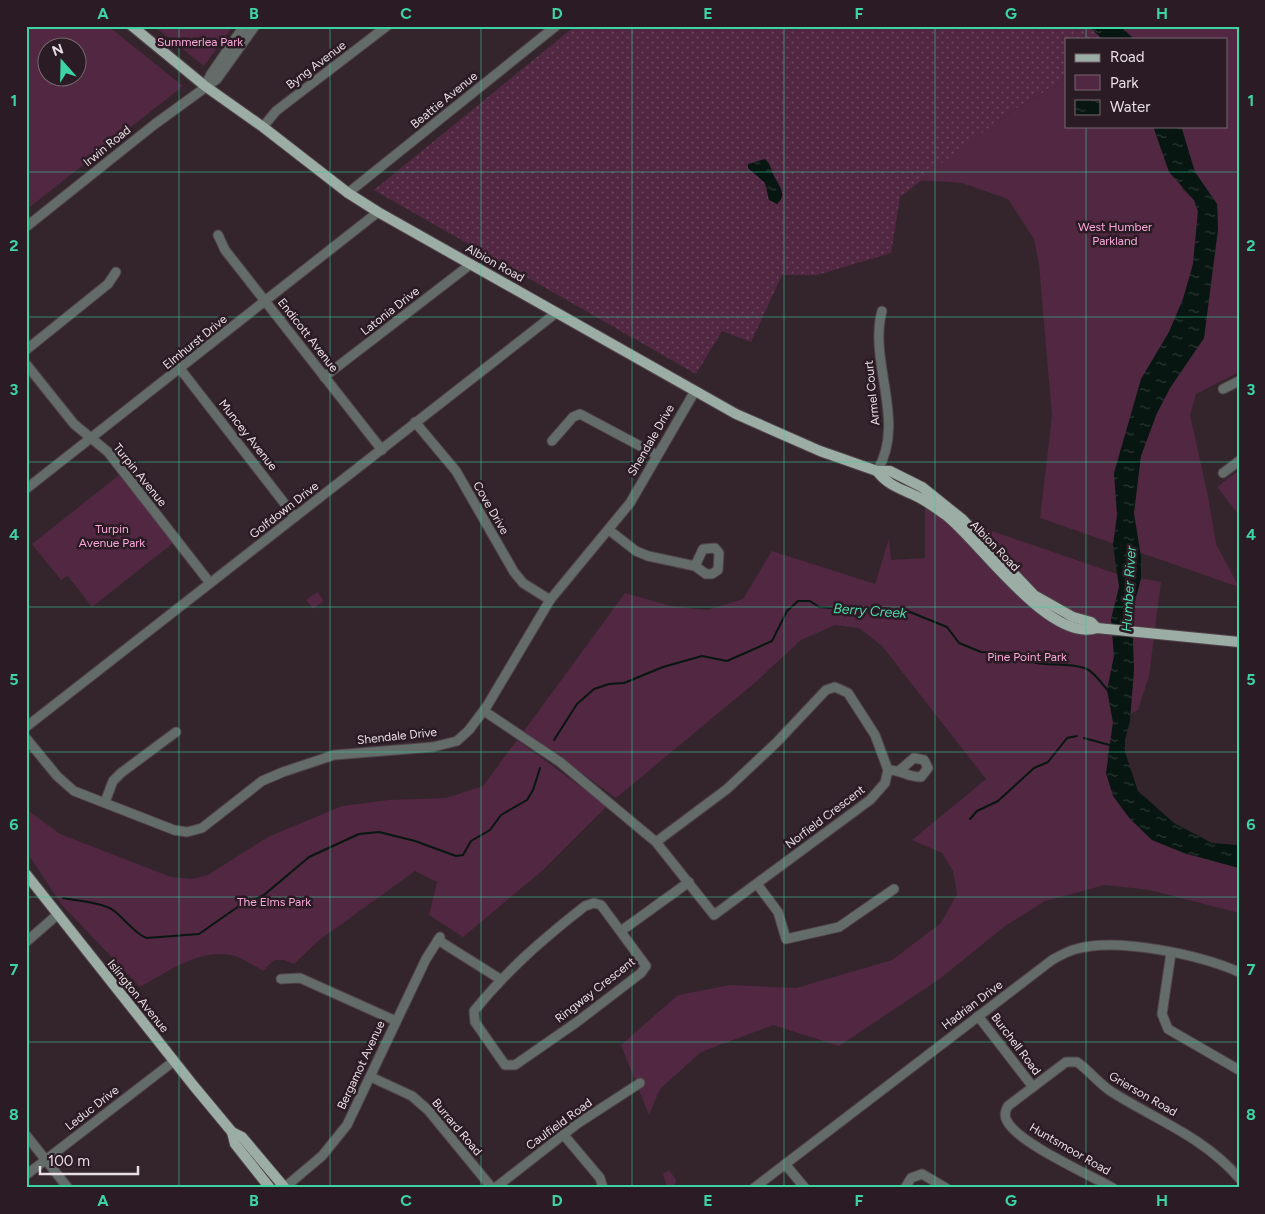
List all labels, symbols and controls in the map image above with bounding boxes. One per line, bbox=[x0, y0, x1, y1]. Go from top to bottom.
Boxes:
text: A bbox=[97, 4, 109, 23]
text: B bbox=[249, 4, 259, 23]
text: C bbox=[400, 4, 412, 23]
text: D bbox=[551, 4, 563, 23]
text: E bbox=[703, 4, 713, 23]
text: F bbox=[855, 4, 864, 23]
text: G bbox=[1005, 4, 1017, 23]
text: H bbox=[1156, 4, 1168, 23]
park label: Summerlea Park bbox=[157, 35, 243, 49]
north arrow bbox=[38, 38, 88, 88]
street label: Byng Avenue bbox=[283, 38, 349, 92]
legend bbox=[1065, 38, 1228, 128]
text: N bbox=[50, 40, 66, 60]
text: Road bbox=[1110, 48, 1145, 66]
street label: Beattie Avenue bbox=[408, 68, 481, 131]
text: Park bbox=[1110, 74, 1139, 92]
text: 1 bbox=[11, 91, 17, 110]
text: 1 bbox=[1248, 91, 1254, 110]
text: Water bbox=[1110, 98, 1150, 116]
street label: Irwin Road bbox=[81, 123, 133, 169]
park label: West Humber Parkland bbox=[1078, 220, 1152, 248]
text: 2 bbox=[9, 236, 19, 255]
text: 2 bbox=[1246, 236, 1256, 255]
street label: Albion Road bbox=[463, 241, 527, 285]
street label: Latonia Drive bbox=[358, 284, 422, 338]
street label: Endicott Avenue bbox=[275, 295, 341, 375]
street label: Elmhurst Drive bbox=[160, 312, 230, 372]
street label: Armel Court bbox=[862, 359, 882, 426]
text: 3 bbox=[10, 380, 19, 399]
text: 3 bbox=[1247, 380, 1256, 399]
street label: Muncey Avenue bbox=[216, 397, 280, 474]
street label: Shendale Drive bbox=[625, 401, 677, 478]
street label: Turpin Avenue bbox=[110, 441, 170, 510]
street label: Golfdown Drive bbox=[247, 478, 322, 541]
street label: Cove Drive bbox=[470, 479, 512, 537]
street label: Albion Road bbox=[967, 518, 1023, 574]
park label: Turpin Avenue Park bbox=[79, 522, 145, 550]
text: 4 bbox=[9, 525, 19, 544]
text: 4 bbox=[1246, 525, 1256, 544]
water label: Humber River bbox=[1118, 544, 1140, 632]
water label: Berry Creek bbox=[833, 600, 908, 622]
park label: Pine Point Park bbox=[987, 650, 1067, 664]
text: 5 bbox=[9, 670, 19, 689]
text: 5 bbox=[1246, 670, 1256, 689]
street label: Shendale Drive bbox=[356, 725, 438, 747]
street label: Norfield Crescent bbox=[783, 782, 868, 851]
text: 6 bbox=[9, 815, 19, 834]
text: 6 bbox=[1246, 815, 1256, 834]
park label: The Elms Park bbox=[237, 895, 311, 909]
street label: Ringway Crescent bbox=[552, 954, 638, 1026]
street label: Islington Avenue bbox=[104, 957, 172, 1036]
text: 7 bbox=[10, 960, 19, 979]
text: 7 bbox=[1247, 960, 1256, 979]
street label: Hadrian Drive bbox=[939, 977, 1006, 1032]
street label: Burchell Road bbox=[988, 1010, 1044, 1078]
street label: Bergamot Avenue bbox=[334, 1018, 388, 1112]
street label: Grierson Road bbox=[1106, 1069, 1180, 1119]
street label: Leduc Drive bbox=[63, 1083, 122, 1133]
street label: Caulfield Road bbox=[523, 1095, 595, 1153]
street label: Burrard Road bbox=[429, 1096, 485, 1158]
text: 8 bbox=[9, 1105, 19, 1124]
text: 8 bbox=[1246, 1105, 1256, 1124]
street label: Huntsmoor Road bbox=[1027, 1120, 1113, 1178]
scale bar bbox=[40, 1144, 138, 1176]
text: 100 m bbox=[48, 1152, 90, 1170]
text: A bbox=[97, 1191, 109, 1210]
text: B bbox=[249, 1191, 259, 1210]
text: C bbox=[400, 1191, 412, 1210]
text: D bbox=[551, 1191, 563, 1210]
text: E bbox=[703, 1191, 713, 1210]
text: F bbox=[855, 1191, 864, 1210]
text: G bbox=[1005, 1191, 1017, 1210]
text: H bbox=[1156, 1191, 1168, 1210]

